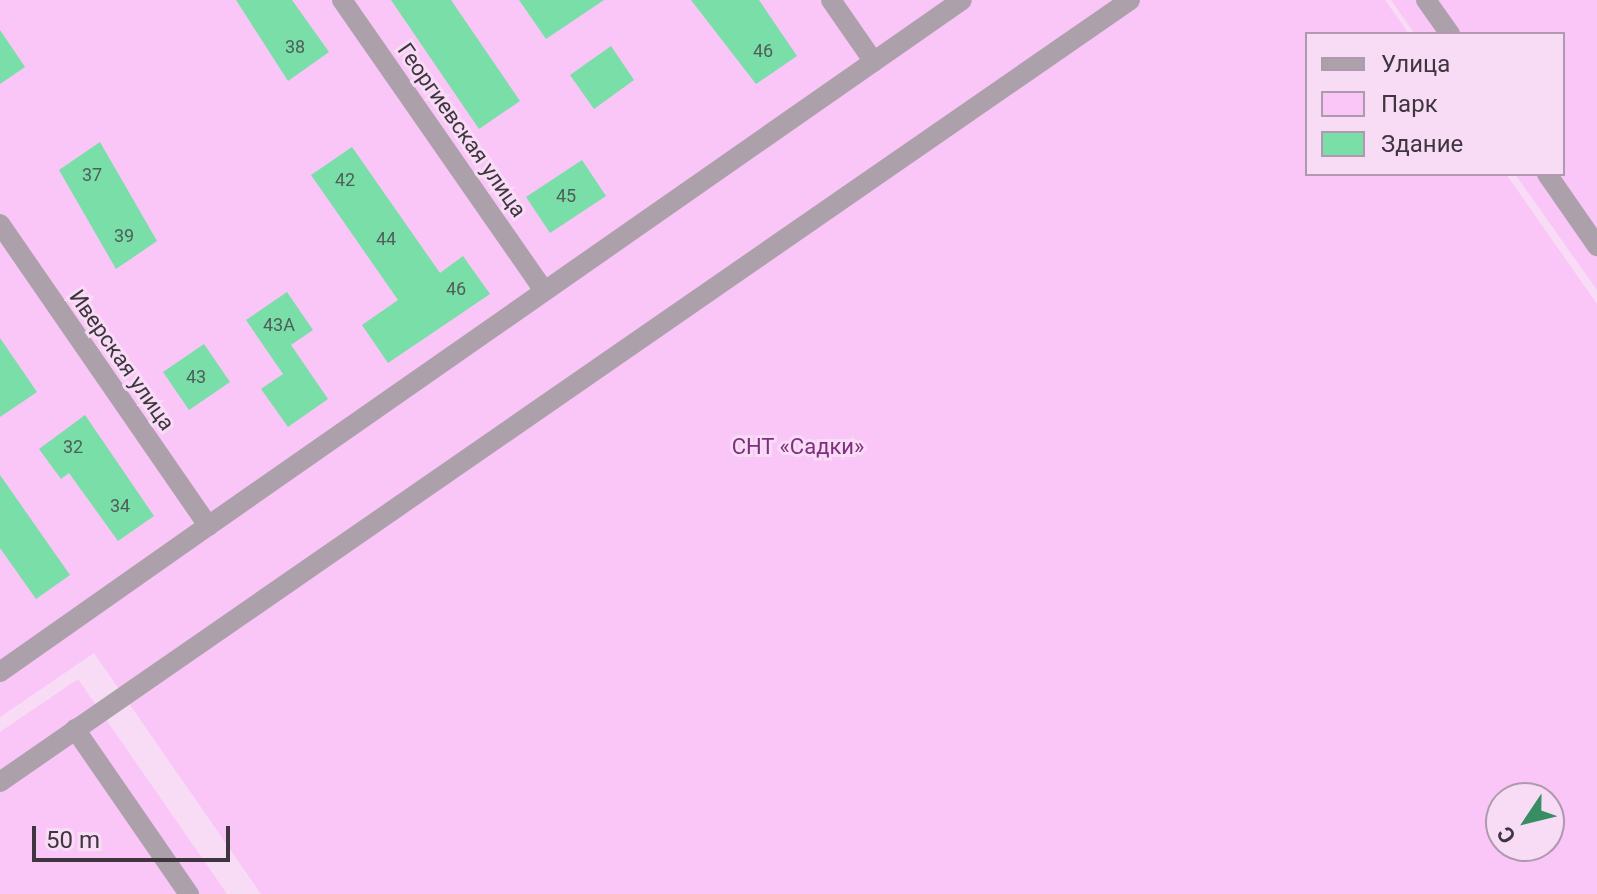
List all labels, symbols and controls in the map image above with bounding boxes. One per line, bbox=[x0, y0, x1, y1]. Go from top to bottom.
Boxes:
legend bbox=[1305, 32, 1565, 176]
house number: 38 bbox=[285, 36, 305, 58]
street label: Георгиевская улица bbox=[392, 38, 532, 222]
house number: 46 bbox=[753, 40, 773, 62]
text: Улица bbox=[1381, 50, 1450, 78]
text: Парк bbox=[1381, 90, 1438, 118]
text: Здание bbox=[1381, 130, 1463, 158]
house number: 37 bbox=[82, 164, 102, 186]
house number: 42 bbox=[335, 169, 355, 191]
house number: 45 bbox=[556, 185, 576, 207]
house number: 39 bbox=[114, 225, 134, 247]
house number: 44 bbox=[376, 228, 396, 250]
house number: 46 bbox=[446, 278, 466, 300]
street label: Иверская улица bbox=[64, 285, 180, 435]
house number: 43А bbox=[263, 314, 295, 336]
house number: 43 bbox=[186, 366, 206, 388]
park label: СНТ «Садки» bbox=[731, 434, 865, 460]
house number: 32 bbox=[63, 436, 83, 458]
house number: 34 bbox=[110, 495, 130, 517]
north arrow bbox=[1485, 782, 1565, 862]
scale bar bbox=[36, 810, 234, 860]
text: С bbox=[1492, 822, 1521, 848]
text: 50 m bbox=[46, 826, 100, 854]

